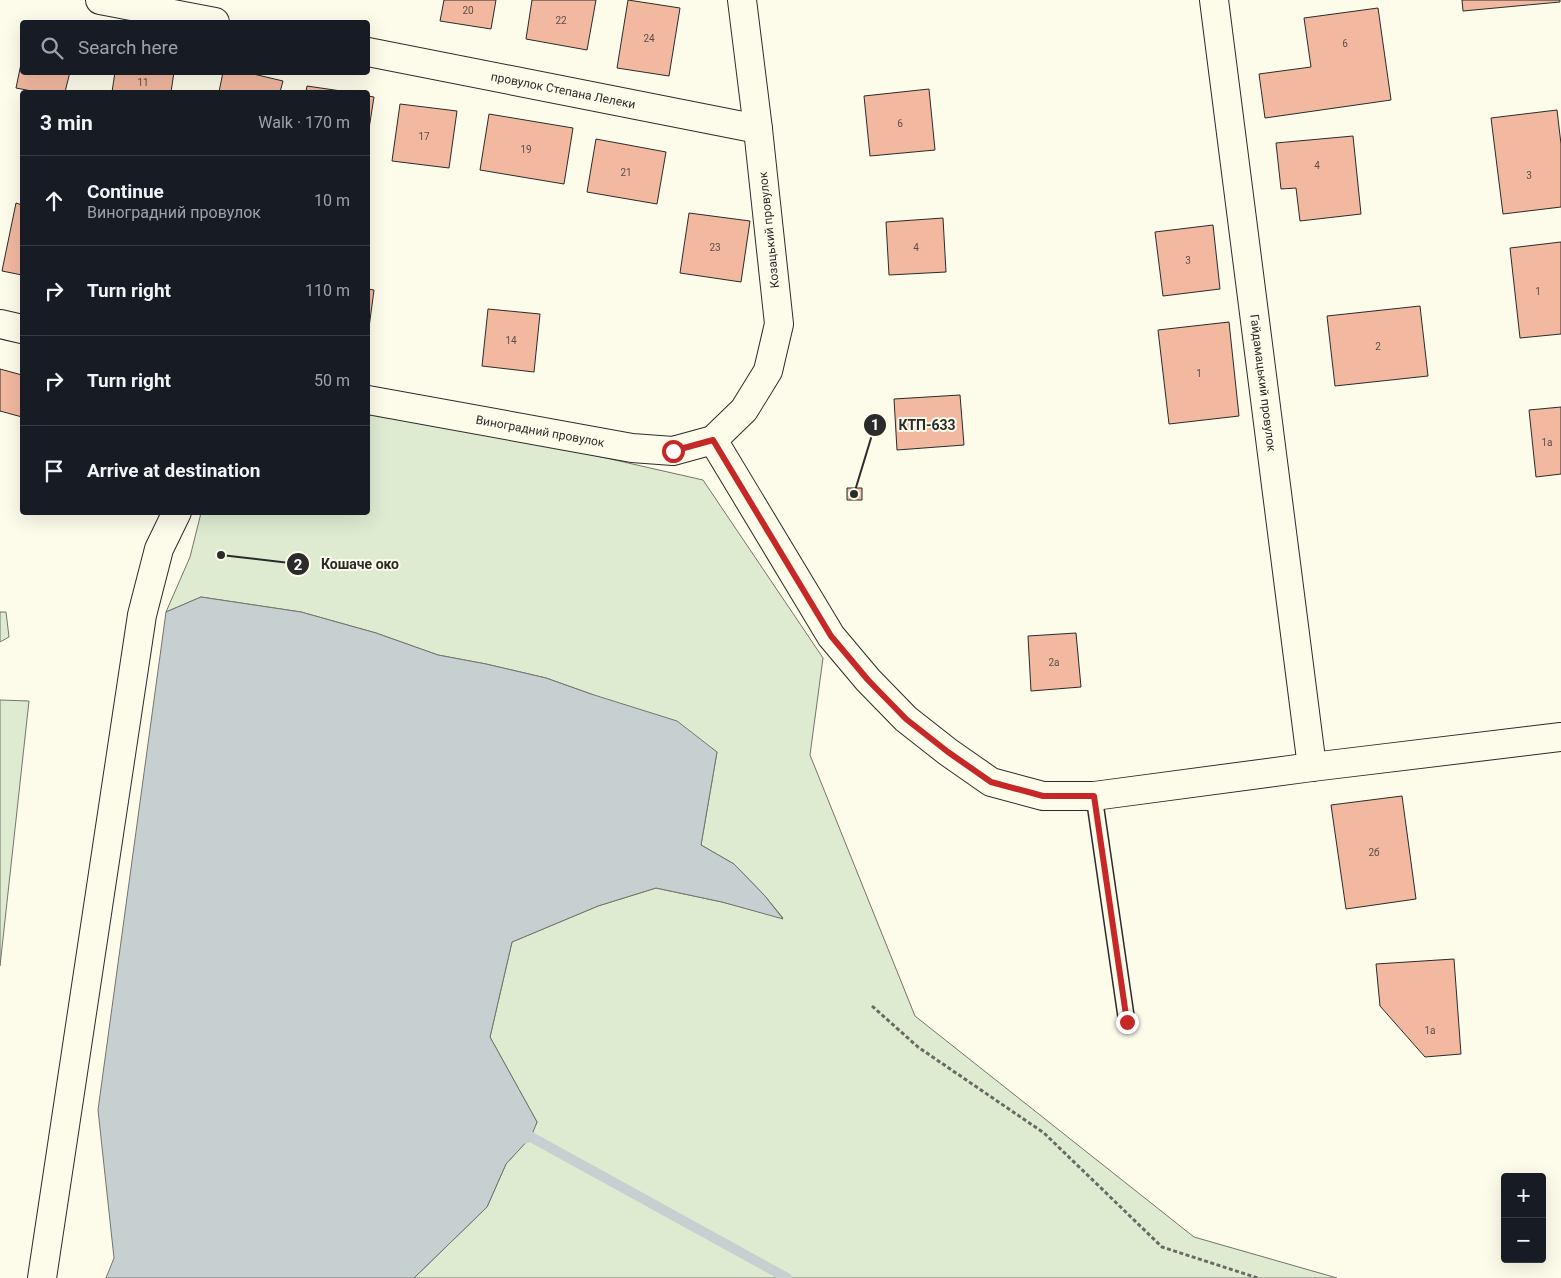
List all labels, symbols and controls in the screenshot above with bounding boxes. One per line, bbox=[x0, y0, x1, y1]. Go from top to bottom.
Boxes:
house number: 20 bbox=[462, 5, 474, 16]
house number: 22 bbox=[555, 15, 567, 26]
search box bbox=[20, 20, 370, 75]
house number: 24 bbox=[643, 33, 655, 44]
icon: search bbox=[38, 34, 66, 62]
text: Search here bbox=[78, 36, 178, 59]
house number: 6 bbox=[1342, 38, 1348, 49]
street label: провулок Степана Лелеки bbox=[490, 69, 637, 112]
house number: 11 bbox=[137, 77, 149, 88]
text: 3 min bbox=[40, 111, 93, 135]
text: Walk · 170 m bbox=[258, 113, 350, 132]
house number: 6 bbox=[897, 118, 903, 129]
house number: 17 bbox=[418, 131, 430, 142]
house number: 19 bbox=[520, 144, 532, 155]
house number: 4 bbox=[1314, 160, 1320, 171]
house number: 21 bbox=[620, 167, 632, 178]
house number: 3 bbox=[1526, 170, 1532, 181]
street label: Козацький провулок bbox=[756, 171, 782, 289]
text: Continue bbox=[87, 180, 164, 203]
icon: ahead bbox=[40, 187, 68, 215]
text: 10 m bbox=[314, 191, 350, 210]
text: Виноградний провулок bbox=[87, 203, 261, 222]
house number: 23 bbox=[709, 242, 721, 253]
house number: 4 bbox=[913, 242, 919, 253]
house number: 3 bbox=[1185, 255, 1191, 266]
icon: right bbox=[40, 277, 68, 305]
text: Turn right bbox=[87, 279, 171, 302]
text: 110 m bbox=[305, 281, 350, 300]
house number: 1 bbox=[1535, 286, 1541, 297]
street label: Гайдамацький провулок bbox=[1247, 313, 1279, 453]
house number: 14 bbox=[505, 335, 517, 346]
house number: 2 bbox=[1375, 341, 1381, 352]
icon: right bbox=[40, 367, 68, 395]
house number: 1 bbox=[1196, 368, 1202, 379]
text: Turn right bbox=[87, 369, 171, 392]
text: 50 m bbox=[314, 371, 350, 390]
callout: КТП-633 bbox=[863, 411, 965, 440]
street label: Виноградний провулок bbox=[475, 413, 606, 450]
text: 1 bbox=[871, 416, 879, 434]
text: КТП-633 bbox=[898, 417, 956, 433]
house number: 1а bbox=[1541, 437, 1553, 448]
route start bbox=[662, 440, 685, 463]
icon: arrive bbox=[40, 457, 68, 485]
text: Arrive at destination bbox=[87, 459, 260, 482]
callout: Кошаче око bbox=[286, 550, 409, 579]
text: 2 bbox=[294, 556, 303, 574]
text: Кошаче око bbox=[321, 556, 399, 572]
house number: 2а bbox=[1048, 657, 1060, 668]
house number: 2б bbox=[1368, 847, 1380, 858]
route end bbox=[1116, 1011, 1139, 1034]
house number: 1а bbox=[1424, 1025, 1436, 1036]
map controls bbox=[1501, 1173, 1546, 1263]
button: + bbox=[1501, 1173, 1546, 1218]
button: − bbox=[1501, 1218, 1546, 1263]

